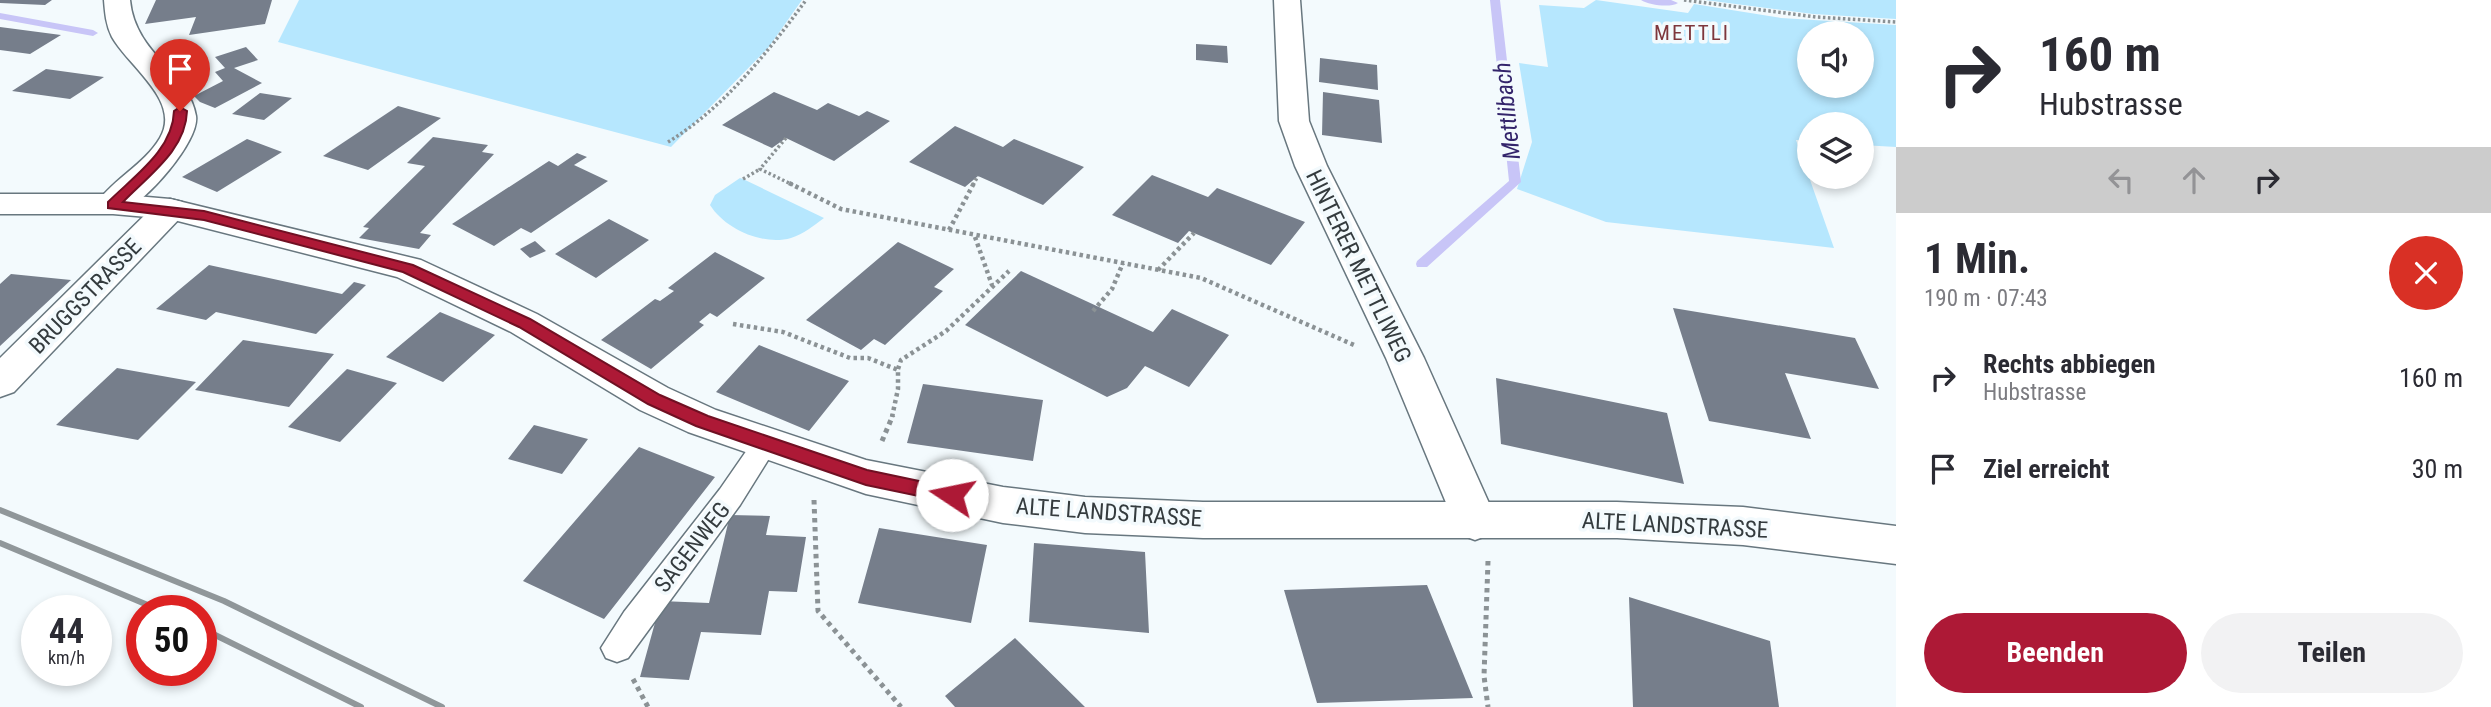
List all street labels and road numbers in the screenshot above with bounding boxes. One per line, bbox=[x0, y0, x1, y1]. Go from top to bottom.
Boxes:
street label: HINTERER METTLIWEG bbox=[1300, 166, 1417, 367]
street label: BRUGGSTRASSE bbox=[24, 233, 147, 360]
street label: ALTE LANDSTRASSE bbox=[1015, 493, 1203, 532]
street label: SAGENWEG bbox=[649, 497, 736, 598]
street label: ALTE LANDSTRASSE bbox=[1581, 507, 1769, 544]

